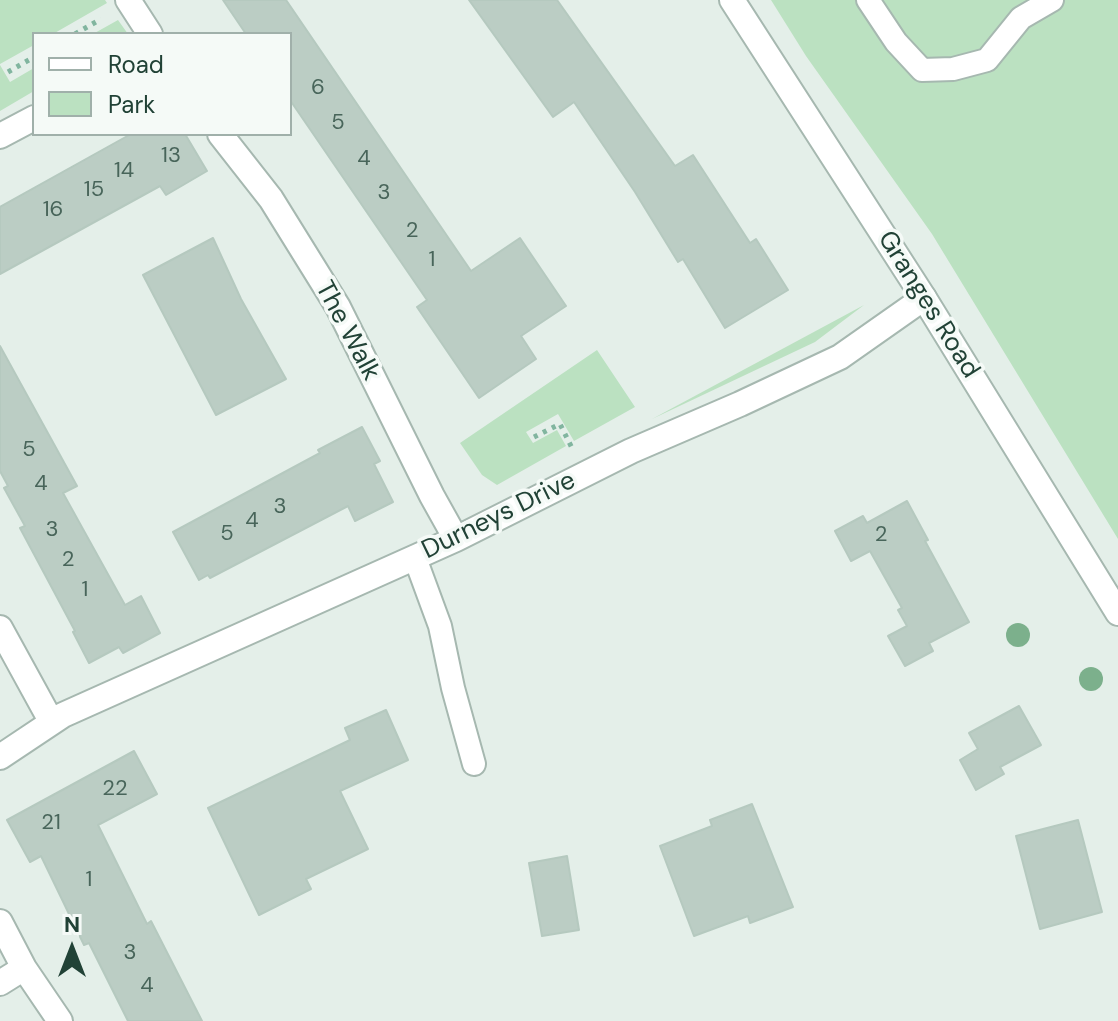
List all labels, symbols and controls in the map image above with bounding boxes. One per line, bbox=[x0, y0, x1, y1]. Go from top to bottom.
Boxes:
legend bbox=[32, 32, 292, 136]
text: Road bbox=[108, 49, 164, 80]
house number: 6 bbox=[311, 75, 325, 101]
text: Park bbox=[108, 89, 155, 120]
house number: 5 bbox=[331, 110, 345, 136]
house number: 13 bbox=[161, 143, 181, 169]
house number: 4 bbox=[357, 146, 371, 172]
house number: 14 bbox=[114, 158, 134, 184]
house number: 15 bbox=[84, 177, 104, 203]
house number: 3 bbox=[377, 180, 391, 206]
house number: 16 bbox=[43, 197, 63, 223]
house number: 2 bbox=[406, 218, 418, 244]
street label: Granges Road bbox=[870, 226, 986, 384]
house number: 1 bbox=[429, 247, 435, 273]
street label: The Walk bbox=[308, 276, 386, 386]
house number: 5 bbox=[22, 437, 36, 463]
street label: Durneys Drive bbox=[417, 465, 581, 567]
house number: 4 bbox=[34, 471, 48, 497]
house number: 3 bbox=[273, 494, 287, 520]
house number: 4 bbox=[245, 508, 259, 534]
house number: 3 bbox=[45, 517, 59, 543]
house number: 5 bbox=[220, 521, 234, 547]
house number: 2 bbox=[875, 522, 887, 548]
house number: 2 bbox=[62, 547, 74, 573]
house number: 1 bbox=[82, 577, 88, 603]
house number: 22 bbox=[102, 776, 128, 802]
house number: 21 bbox=[41, 810, 61, 836]
house number: 1 bbox=[86, 867, 92, 893]
north arrow bbox=[32, 909, 112, 989]
text: N bbox=[64, 910, 80, 939]
house number: 3 bbox=[123, 940, 137, 966]
house number: 4 bbox=[140, 973, 154, 999]

